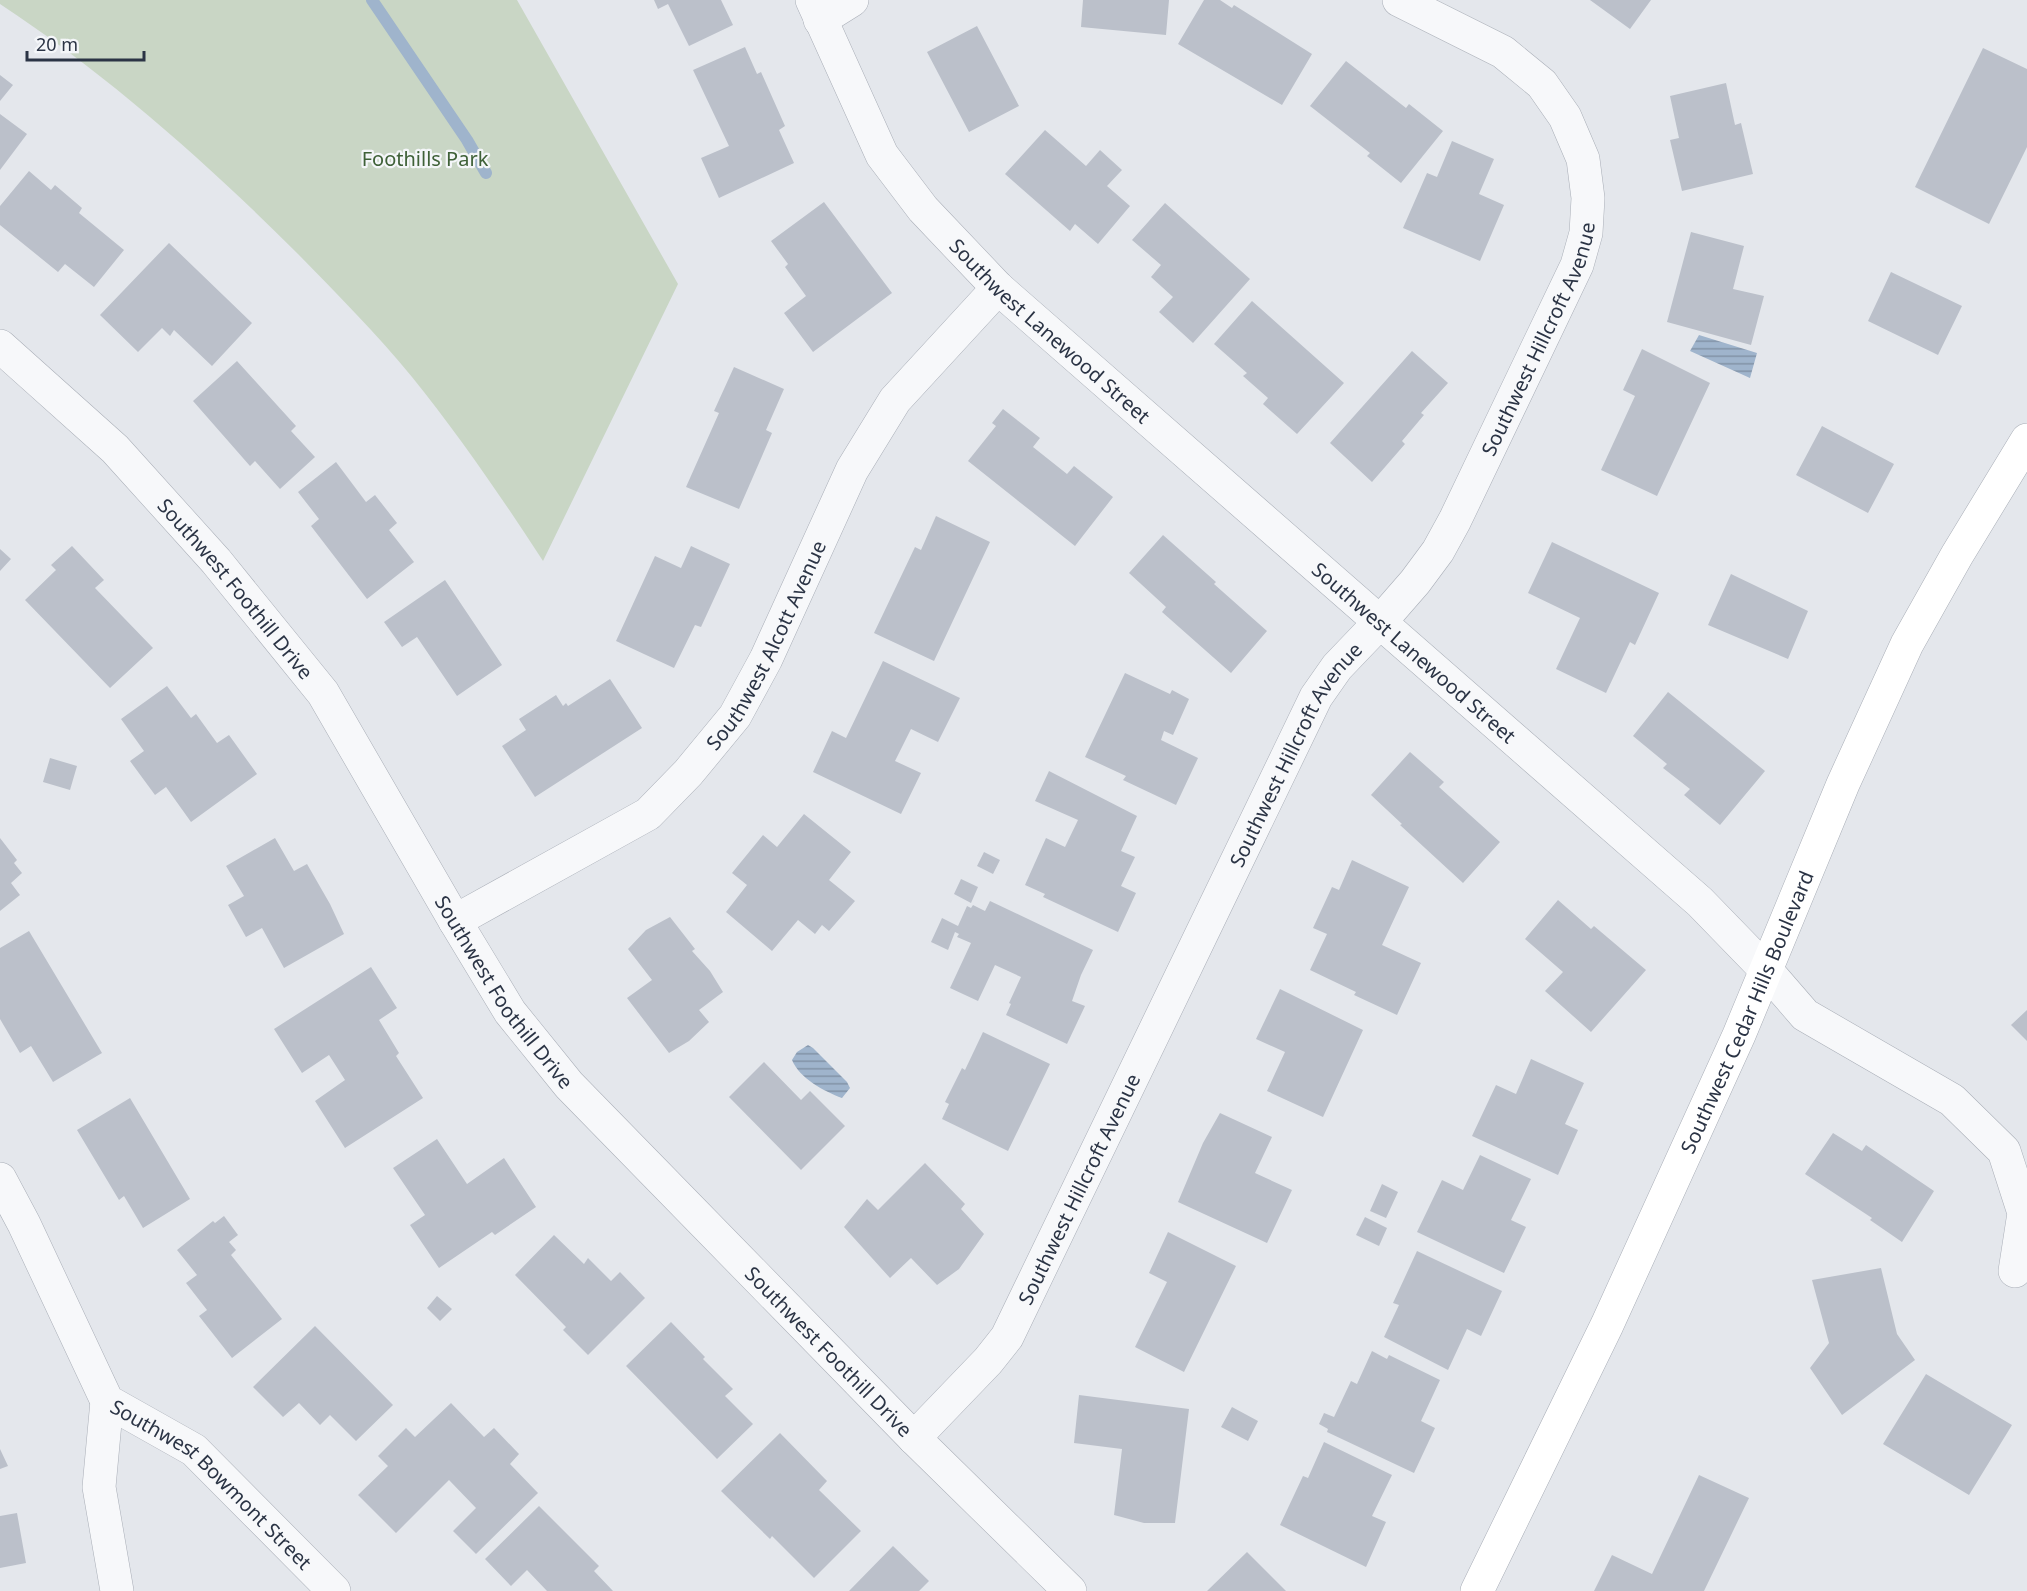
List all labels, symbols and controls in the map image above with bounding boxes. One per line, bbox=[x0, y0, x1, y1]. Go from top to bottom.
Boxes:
scale bar bbox=[27, 24, 144, 62]
text: 20 m bbox=[36, 32, 78, 56]
park label: Foothills Park bbox=[362, 145, 489, 172]
street label: Southwest Hillcroft Avenue bbox=[1474, 221, 1600, 460]
street label: Southwest Lanewood Street bbox=[944, 232, 1156, 429]
street label: Southwest Foothill Drive bbox=[152, 492, 320, 685]
street label: Southwest Alcott Avenue bbox=[699, 536, 832, 755]
street label: Southwest Lanewood Street bbox=[1307, 556, 1522, 749]
street label: Southwest Hillcroft Avenue bbox=[1223, 636, 1368, 871]
street label: Southwest Cedar Hills Boulevard bbox=[1674, 866, 1819, 1157]
street label: Southwest Foothill Drive bbox=[429, 890, 580, 1094]
street label: Southwest Hillcroft Avenue bbox=[1011, 1069, 1146, 1309]
street label: Southwest Foothill Drive bbox=[740, 1260, 919, 1442]
street label: Southwest Bowmont Street bbox=[106, 1392, 318, 1575]

